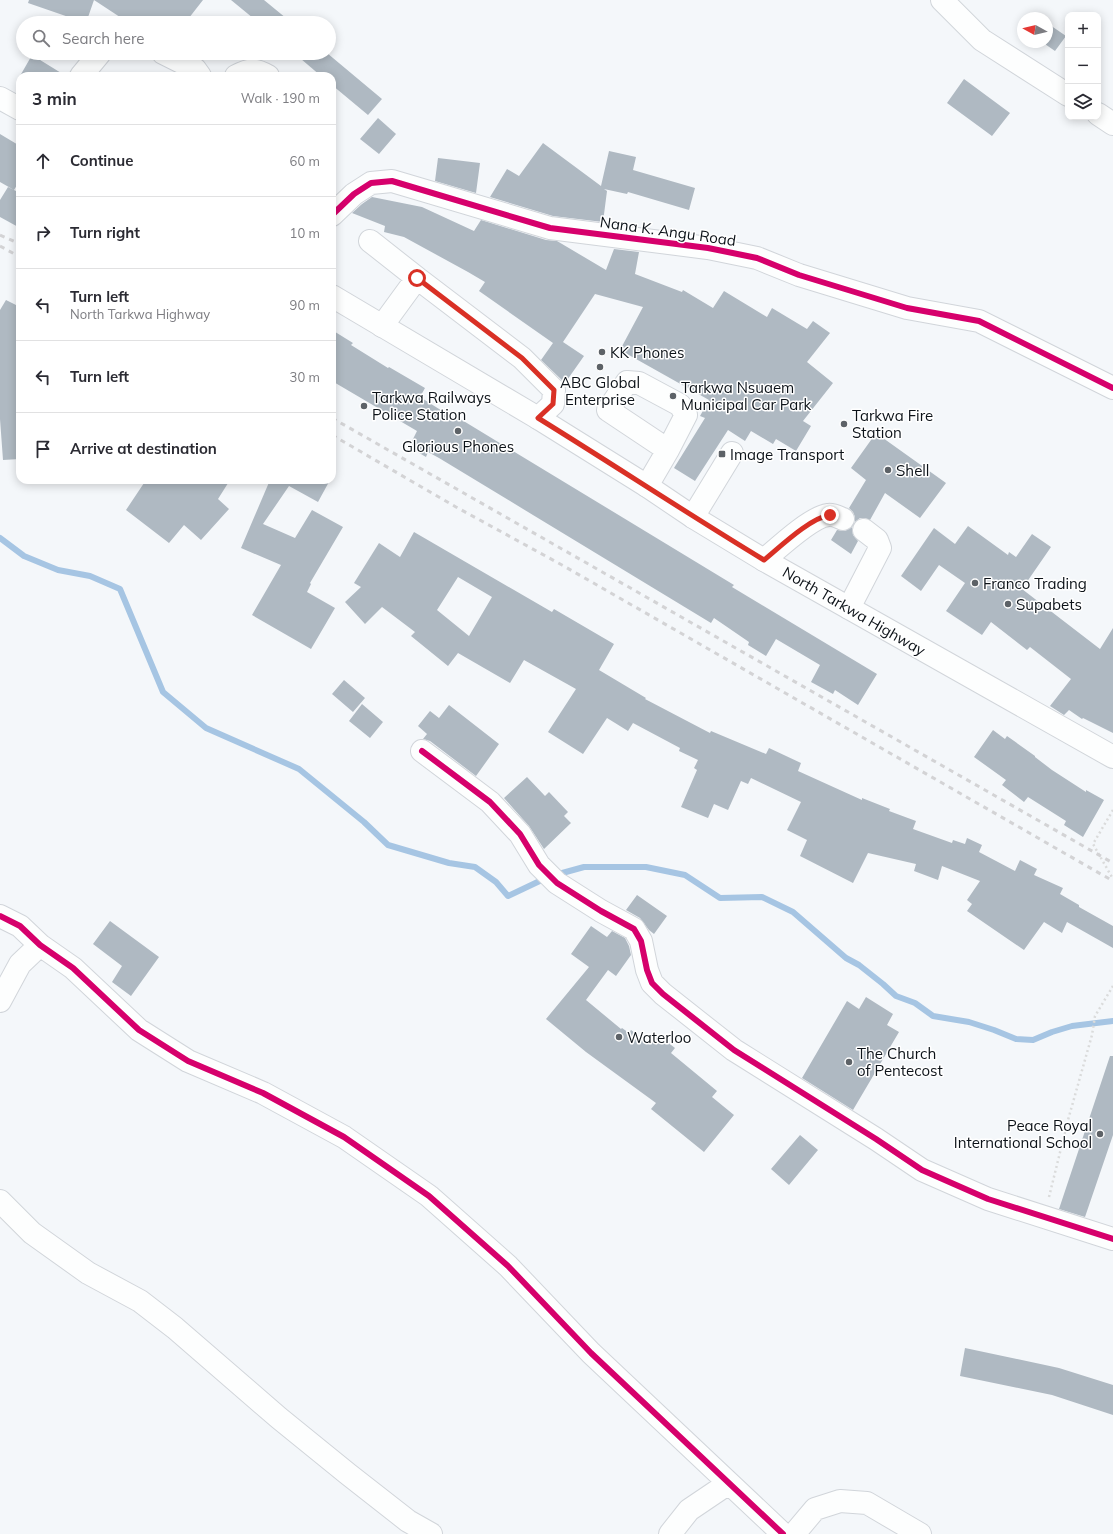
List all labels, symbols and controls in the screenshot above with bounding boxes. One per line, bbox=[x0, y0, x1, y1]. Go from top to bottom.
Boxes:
north arrow bbox=[1017, 12, 1053, 48]
map controls bbox=[1065, 12, 1101, 120]
button: + bbox=[1065, 12, 1101, 48]
search box bbox=[16, 16, 336, 60]
icon: search bbox=[30, 27, 52, 49]
text: Search here bbox=[62, 29, 144, 48]
button: − bbox=[1065, 48, 1101, 84]
button: layers bbox=[1065, 84, 1101, 120]
text: 3 min bbox=[32, 88, 77, 109]
text: Walk · 190 m bbox=[241, 90, 320, 106]
icon: ahead bbox=[32, 150, 54, 172]
text: Continue bbox=[70, 151, 133, 170]
text: 60 m bbox=[290, 153, 320, 169]
street label: Nana K. Angu Road bbox=[599, 212, 737, 250]
icon: right bbox=[32, 222, 54, 244]
text: Turn right bbox=[70, 223, 140, 242]
text: 10 m bbox=[290, 225, 320, 241]
route start bbox=[408, 269, 426, 287]
text: Turn left bbox=[70, 287, 129, 306]
icon: left bbox=[32, 294, 54, 316]
text: 90 m bbox=[290, 297, 320, 313]
text: North Tarkwa Highway bbox=[70, 306, 210, 322]
place label: KK Phones bbox=[610, 343, 684, 362]
marker: KK Phones bbox=[597, 347, 607, 357]
marker: ABC Global Enterprise bbox=[595, 362, 605, 372]
icon: left bbox=[32, 366, 54, 388]
text: Turn left bbox=[70, 367, 129, 386]
text: 30 m bbox=[290, 369, 320, 385]
place label: ABC Global Enterprise bbox=[560, 373, 640, 409]
place label: Tarkwa Nsuaem Municipal Car Park bbox=[681, 378, 812, 414]
place label: Tarkwa Railways Police Station bbox=[372, 388, 491, 424]
marker: Tarkwa Nsuaem Municipal Car Park bbox=[668, 391, 678, 401]
marker: Tarkwa Railways Police Station bbox=[359, 401, 369, 411]
place label: Tarkwa Fire Station bbox=[852, 406, 933, 442]
marker: Tarkwa Fire Station bbox=[839, 419, 849, 429]
marker: Glorious Phones bbox=[453, 426, 463, 436]
place label: Glorious Phones bbox=[402, 437, 514, 456]
icon: arrive bbox=[32, 438, 54, 460]
text: Arrive at destination bbox=[70, 439, 217, 458]
place label: Image Transport bbox=[730, 445, 844, 464]
marker: Image Transport bbox=[717, 449, 727, 459]
place label: Shell bbox=[896, 461, 929, 480]
marker: Shell bbox=[883, 465, 893, 475]
route end bbox=[821, 506, 839, 524]
street label: North Tarkwa Highway bbox=[779, 562, 929, 660]
place label: Franco Trading bbox=[983, 574, 1087, 593]
marker: Franco Trading bbox=[970, 578, 980, 588]
place label: Supabets bbox=[1016, 595, 1082, 614]
marker: Supabets bbox=[1003, 599, 1013, 609]
place label: Waterloo bbox=[627, 1028, 691, 1047]
marker: Waterloo bbox=[614, 1032, 624, 1042]
place label: The Church of Pentecost bbox=[857, 1044, 943, 1080]
marker: The Church of Pentecost bbox=[844, 1057, 854, 1067]
place label: Peace Royal International School bbox=[954, 1116, 1092, 1152]
marker: Peace Royal International School bbox=[1095, 1129, 1105, 1139]

